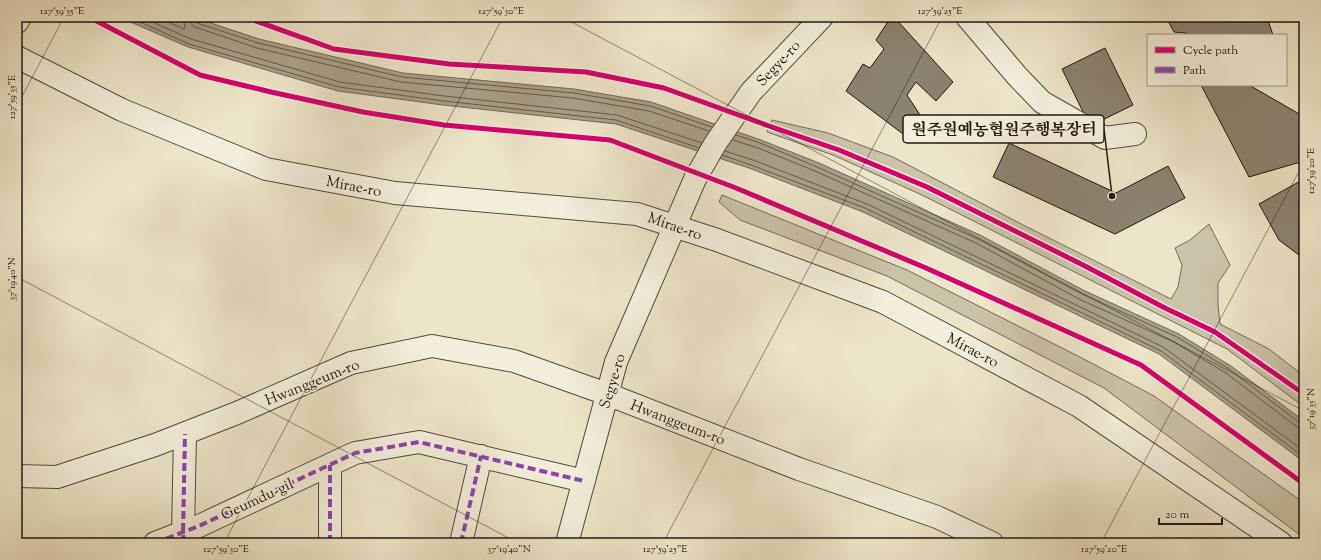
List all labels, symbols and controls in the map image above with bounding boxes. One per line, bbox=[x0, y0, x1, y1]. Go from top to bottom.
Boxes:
text: 127°59'35"E bbox=[40, 4, 84, 19]
text: 127°59'30"E bbox=[478, 4, 524, 19]
text: 127°59'25"E bbox=[918, 4, 962, 19]
legend bbox=[1147, 34, 1287, 86]
street label: Segye-ro bbox=[752, 36, 806, 92]
text: Cycle path bbox=[1183, 42, 1238, 60]
text: Path bbox=[1183, 62, 1206, 80]
text: 127°59'35"E bbox=[5, 75, 20, 119]
callout: 원주원예농협원주행복장터 bbox=[903, 115, 1104, 143]
text: 원주원예농협원주행복장터 bbox=[911, 120, 1097, 143]
text: 127°59'20"E bbox=[1304, 148, 1319, 194]
street label: Mirae-ro bbox=[324, 172, 383, 203]
street label: Mirae-ro bbox=[645, 208, 705, 247]
text: 37°19'40"N bbox=[5, 257, 20, 301]
street label: Mirae-ro bbox=[943, 329, 1002, 374]
street label: Segye-ro bbox=[595, 351, 632, 411]
street label: Hwanggeum-ro bbox=[262, 355, 363, 412]
text: 37°19'35"N bbox=[1304, 388, 1319, 430]
street label: Hwanggeum-ro bbox=[627, 396, 728, 451]
street label: Geumdu-gil bbox=[218, 474, 297, 526]
scale bar bbox=[1159, 500, 1222, 526]
text: 20 m bbox=[1165, 506, 1190, 524]
text: 127°59'30"E bbox=[203, 542, 249, 557]
text: 37°19'40"N bbox=[487, 542, 531, 557]
text: 127°59'25"E bbox=[643, 542, 687, 557]
text: 127°59'20"E bbox=[1081, 542, 1127, 557]

